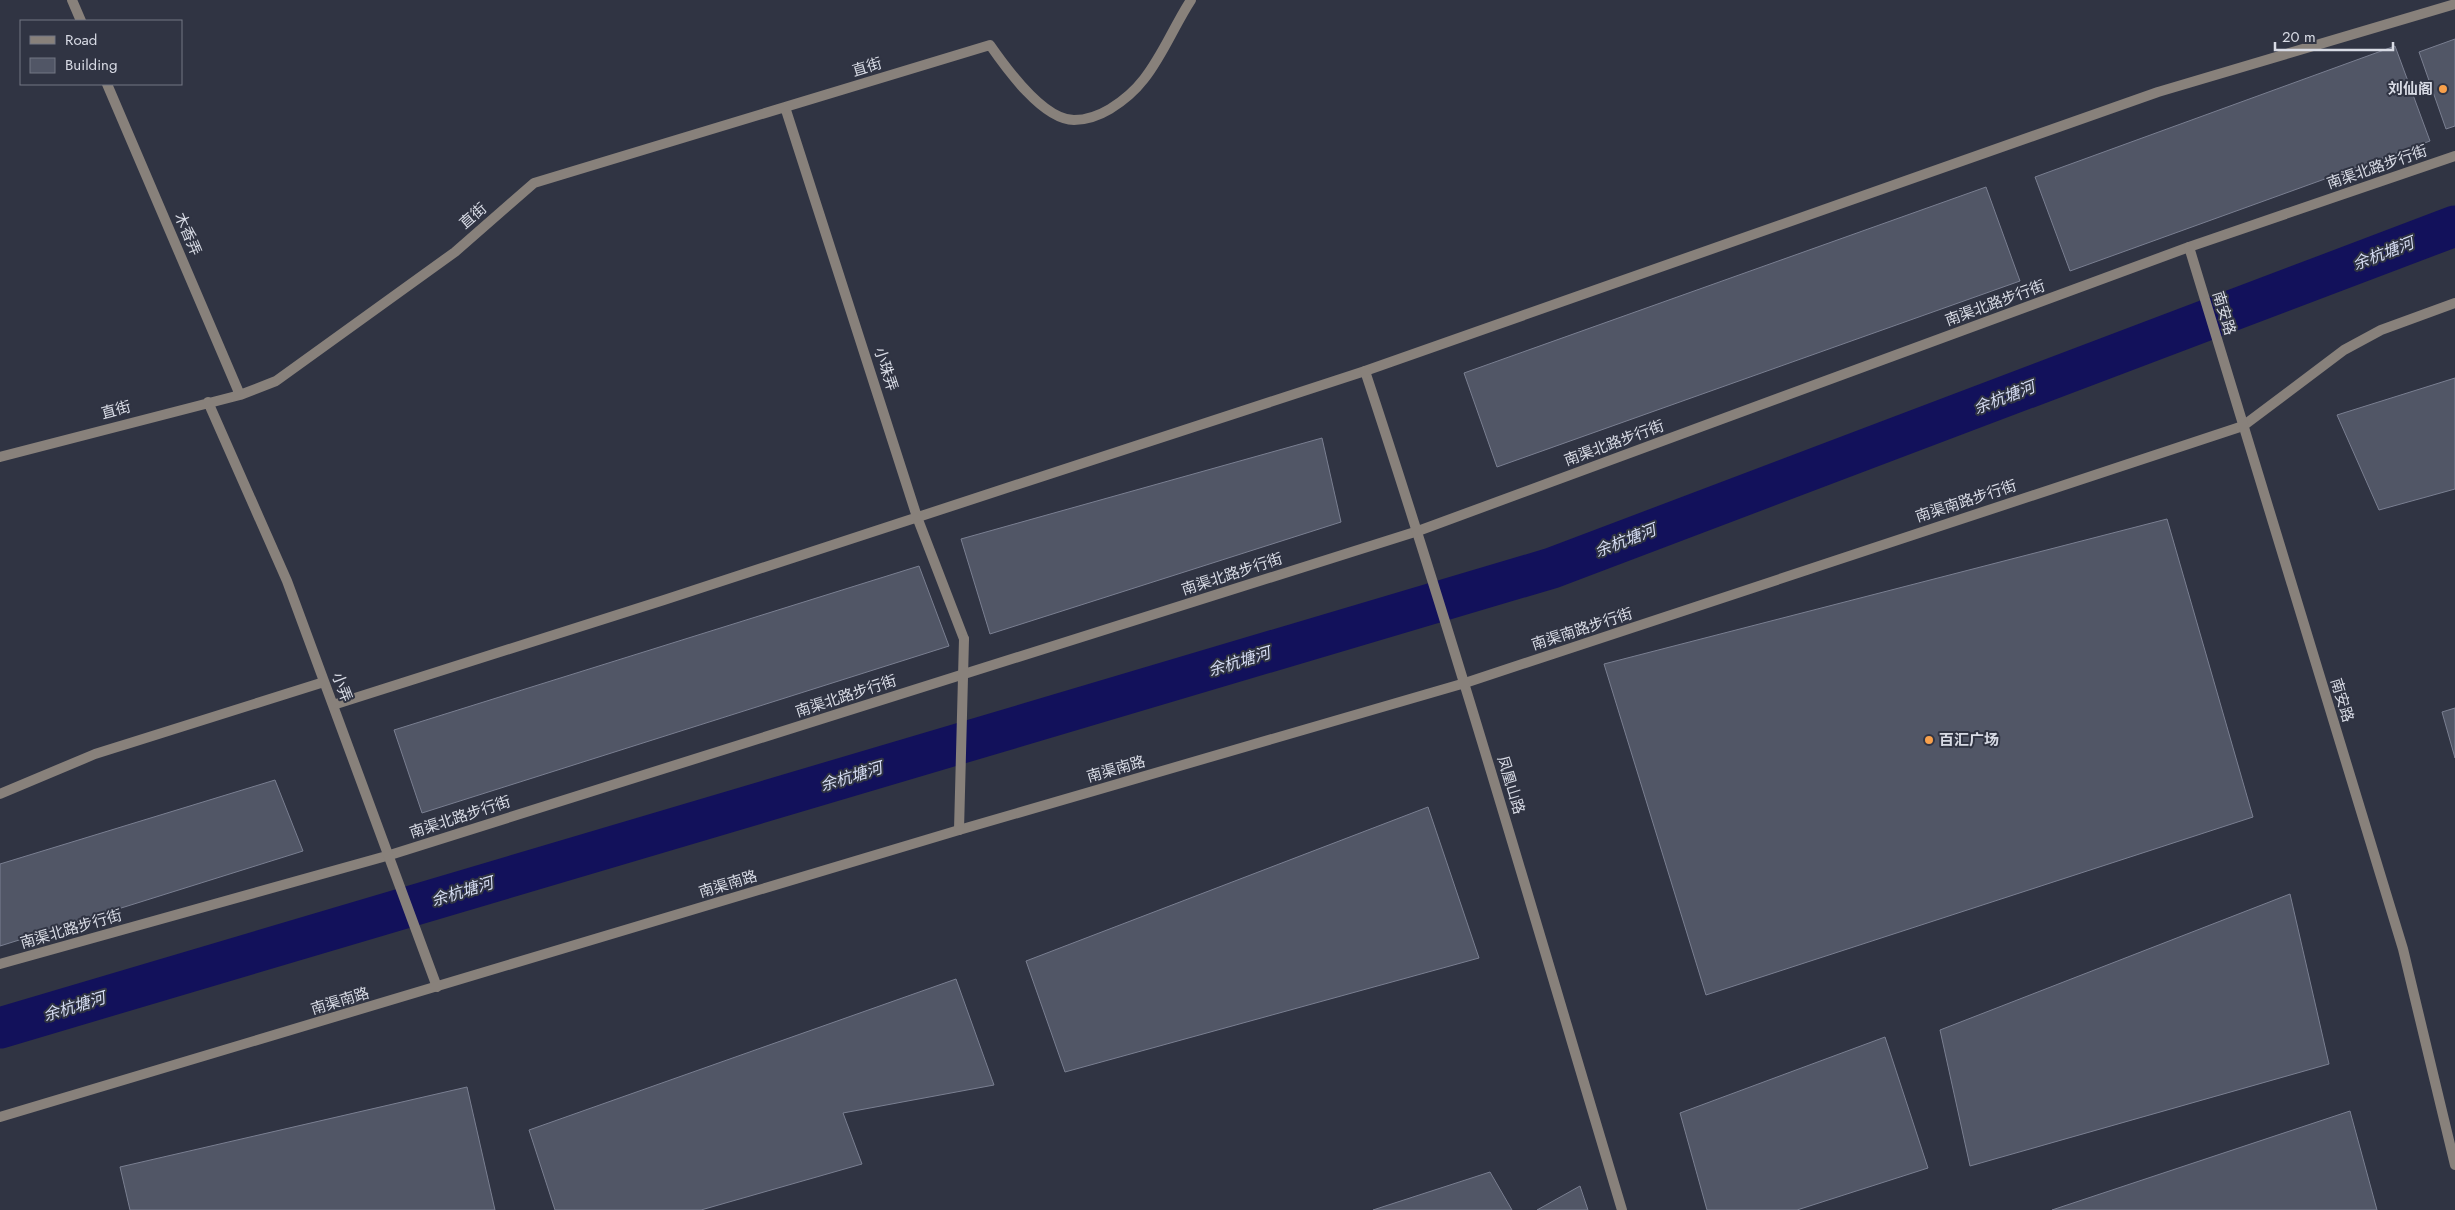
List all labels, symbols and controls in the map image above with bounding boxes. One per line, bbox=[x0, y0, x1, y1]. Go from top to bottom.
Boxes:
legend bbox=[20, 20, 182, 85]
scale bar bbox=[2275, 20, 2392, 52]
text: 20 m bbox=[2282, 26, 2316, 48]
text: Road bbox=[65, 29, 97, 51]
street label: 直街 bbox=[849, 52, 885, 82]
text: Building bbox=[65, 54, 117, 76]
place label: 刘仙阁 bbox=[2388, 78, 2433, 100]
marker: 刘仙阁 bbox=[2437, 83, 2449, 95]
street label: 南渠北路步行街 bbox=[2324, 140, 2430, 194]
street label: 直街 bbox=[454, 198, 492, 234]
street label: 木香弄 bbox=[169, 209, 207, 259]
water label: 余杭塘河 bbox=[2349, 230, 2420, 276]
street label: 南渠北路步行街 bbox=[1942, 275, 2048, 331]
street label: 南安路 bbox=[2207, 288, 2241, 338]
street label: 小珠弄 bbox=[869, 344, 903, 394]
water label: 余杭塘河 bbox=[1970, 374, 2041, 420]
street label: 直街 bbox=[99, 395, 133, 425]
street label: 南渠北路步行街 bbox=[1561, 415, 1667, 471]
street label: 南渠南路步行街 bbox=[1913, 474, 2019, 528]
water label: 余杭塘河 bbox=[1591, 517, 1662, 563]
street label: 南渠北路步行街 bbox=[1179, 547, 1285, 601]
street label: 南渠南路步行街 bbox=[1529, 602, 1635, 656]
water label: 余杭塘河 bbox=[1205, 640, 1276, 682]
street label: 小弄 bbox=[326, 669, 358, 705]
street label: 南渠北路步行街 bbox=[793, 669, 899, 723]
street label: 南安路 bbox=[2325, 675, 2359, 725]
place label: 百汇广场 bbox=[1939, 729, 1999, 751]
marker: 百汇广场 bbox=[1923, 734, 1935, 746]
street label: 南渠南路 bbox=[1084, 750, 1148, 788]
street label: 凤凰山路 bbox=[1492, 753, 1530, 817]
water label: 余杭塘河 bbox=[817, 755, 888, 797]
street label: 南渠北路步行街 bbox=[407, 790, 513, 844]
street label: 南渠南路 bbox=[696, 865, 760, 903]
water label: 余杭塘河 bbox=[428, 870, 499, 912]
street label: 南渠北路步行街 bbox=[17, 904, 125, 954]
street label: 南渠南路 bbox=[308, 982, 372, 1020]
water label: 余杭塘河 bbox=[40, 985, 111, 1027]

